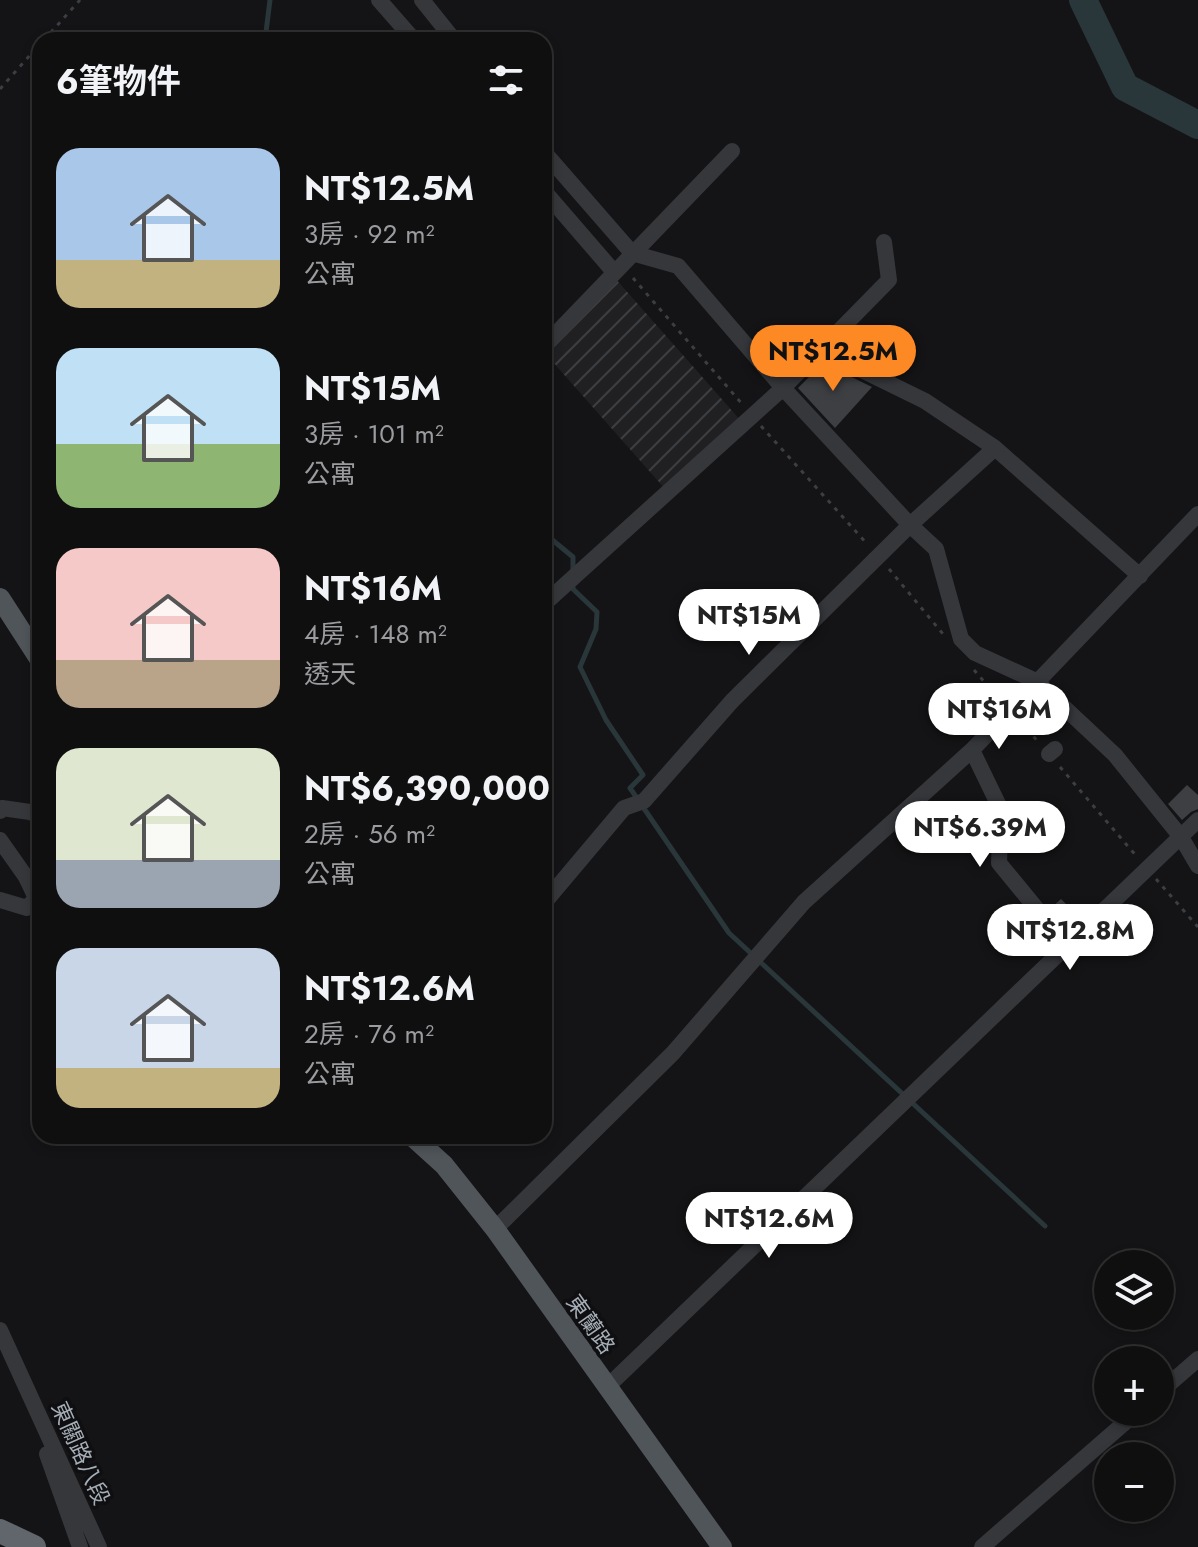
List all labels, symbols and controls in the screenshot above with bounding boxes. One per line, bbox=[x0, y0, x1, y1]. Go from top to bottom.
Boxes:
text: 6筆物件 bbox=[56, 57, 181, 106]
icon: filters bbox=[484, 58, 528, 102]
text: NT$12.5M bbox=[304, 164, 474, 213]
icon: home bbox=[120, 180, 216, 276]
text: 3房 · 92 m² bbox=[304, 215, 434, 253]
text: 公寓 bbox=[304, 255, 356, 293]
pin: NT$12.5M bbox=[750, 325, 916, 393]
text: NT$12.5M bbox=[768, 332, 898, 370]
text: NT$15M bbox=[304, 364, 441, 413]
icon: home bbox=[120, 380, 216, 476]
text: 3房 · 101 m² bbox=[304, 415, 444, 453]
text: 公寓 bbox=[304, 455, 356, 493]
text: NT$16M bbox=[304, 564, 442, 613]
icon: home bbox=[120, 580, 216, 676]
pin: NT$15M bbox=[684, 589, 814, 657]
text: NT$15M bbox=[697, 596, 801, 634]
text: 4房 · 148 m² bbox=[304, 615, 447, 653]
text: 透天 bbox=[304, 655, 356, 693]
pin: NT$16M bbox=[934, 683, 1064, 751]
text: NT$16M bbox=[946, 690, 1052, 728]
text: NT$6,390,000 bbox=[304, 764, 550, 813]
icon: home bbox=[120, 780, 216, 876]
pin: NT$6.39M bbox=[897, 801, 1063, 869]
text: NT$6.39M bbox=[913, 808, 1047, 846]
text: 2房 · 56 m² bbox=[304, 815, 435, 853]
text: 公寓 bbox=[304, 855, 356, 893]
pin: NT$12.8M bbox=[987, 904, 1153, 972]
text: NT$12.8M bbox=[1005, 911, 1135, 949]
text: NT$12.6M bbox=[304, 964, 475, 1013]
icon: home bbox=[120, 980, 216, 1076]
text: 2房 · 76 m² bbox=[304, 1015, 434, 1053]
text: 公寓 bbox=[304, 1055, 356, 1093]
pin: NT$12.6M bbox=[686, 1192, 852, 1260]
text: NT$12.6M bbox=[704, 1199, 834, 1237]
map controls bbox=[1094, 1250, 1174, 1522]
button: layers bbox=[1094, 1250, 1174, 1330]
street label: 東蘭路 bbox=[559, 1288, 623, 1360]
button: + bbox=[1094, 1346, 1174, 1426]
street label: 東關路八段 bbox=[44, 1396, 118, 1510]
button: − bbox=[1094, 1442, 1174, 1522]

